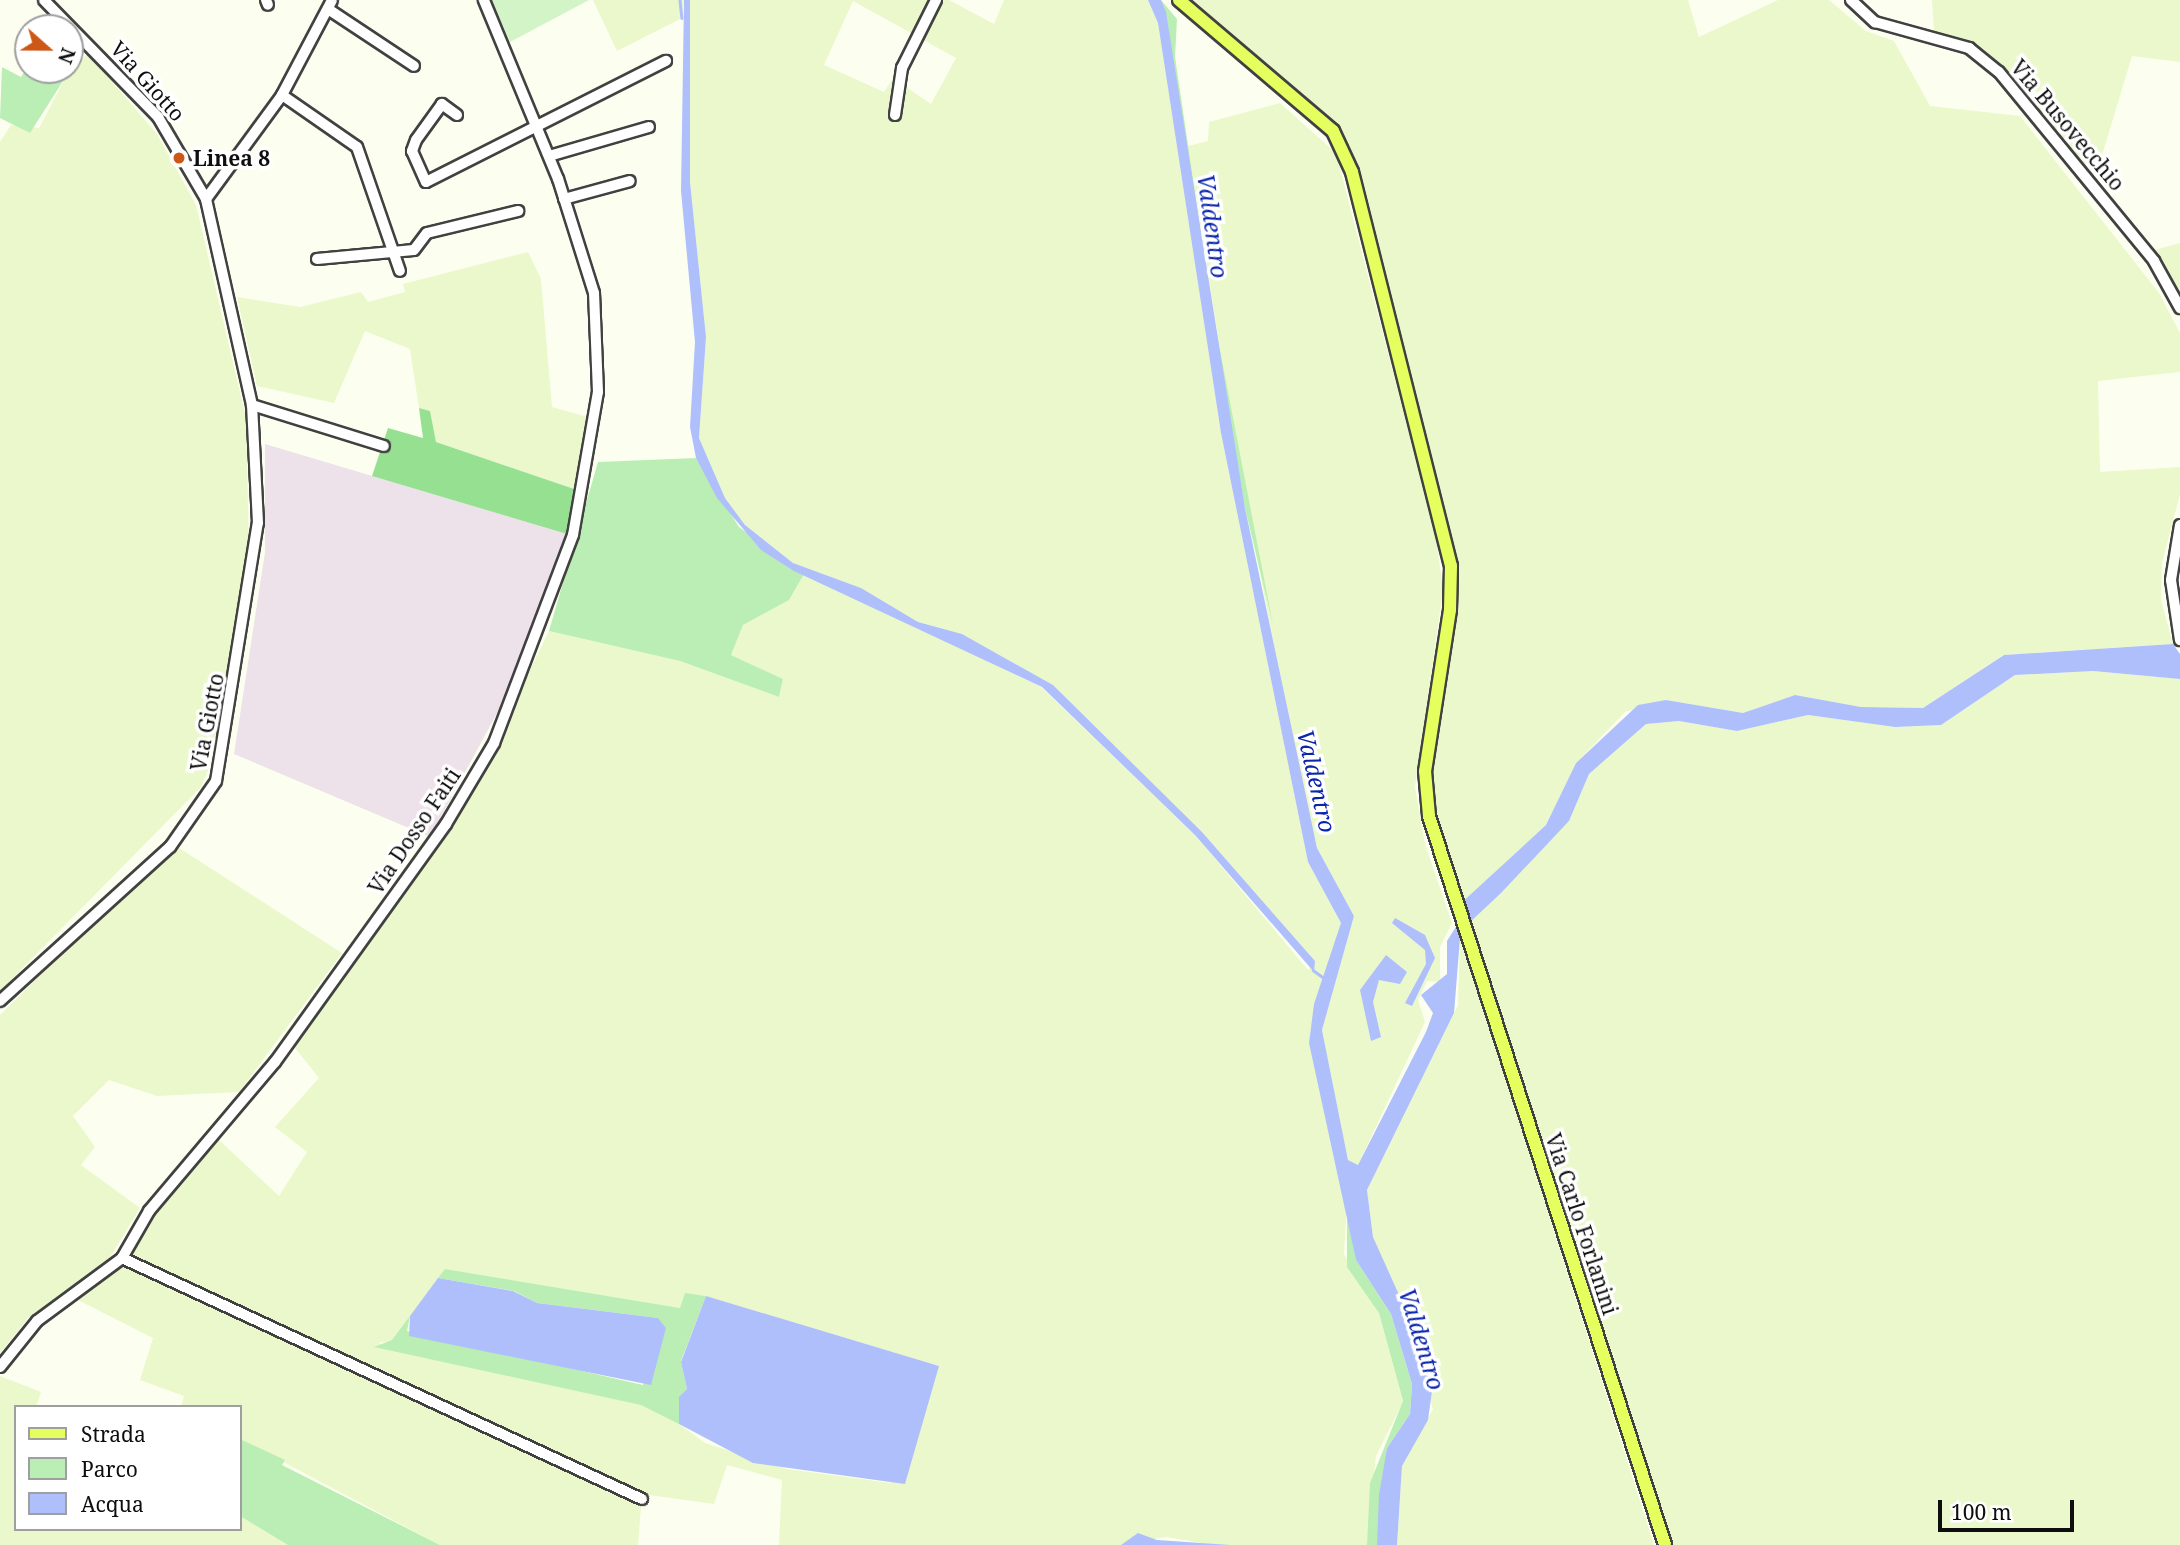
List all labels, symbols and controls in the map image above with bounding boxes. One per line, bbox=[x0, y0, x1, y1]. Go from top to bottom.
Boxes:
north arrow bbox=[14, 14, 84, 84]
street label: Via Giotto bbox=[106, 36, 190, 126]
text: N bbox=[52, 44, 82, 67]
street label: Via Busovecchio bbox=[2006, 54, 2130, 196]
place label: Linea 8 bbox=[193, 145, 270, 171]
marker: Linea 8 bbox=[171, 150, 187, 166]
water label: Valdentro bbox=[1192, 172, 1234, 280]
street label: Via Giotto bbox=[185, 671, 229, 773]
water label: Valdentro bbox=[1292, 727, 1342, 835]
street label: Via Dosso Faiti bbox=[363, 763, 465, 899]
street label: Via Carlo Forlanini bbox=[1541, 1130, 1623, 1318]
water label: Valdentro bbox=[1393, 1285, 1451, 1393]
legend bbox=[14, 1405, 242, 1531]
text: Strada bbox=[81, 1420, 146, 1448]
text: Parco bbox=[81, 1455, 138, 1483]
scale bar bbox=[1942, 1486, 2078, 1530]
text: Acqua bbox=[81, 1490, 144, 1518]
text: 100 m bbox=[1951, 1498, 2012, 1526]

